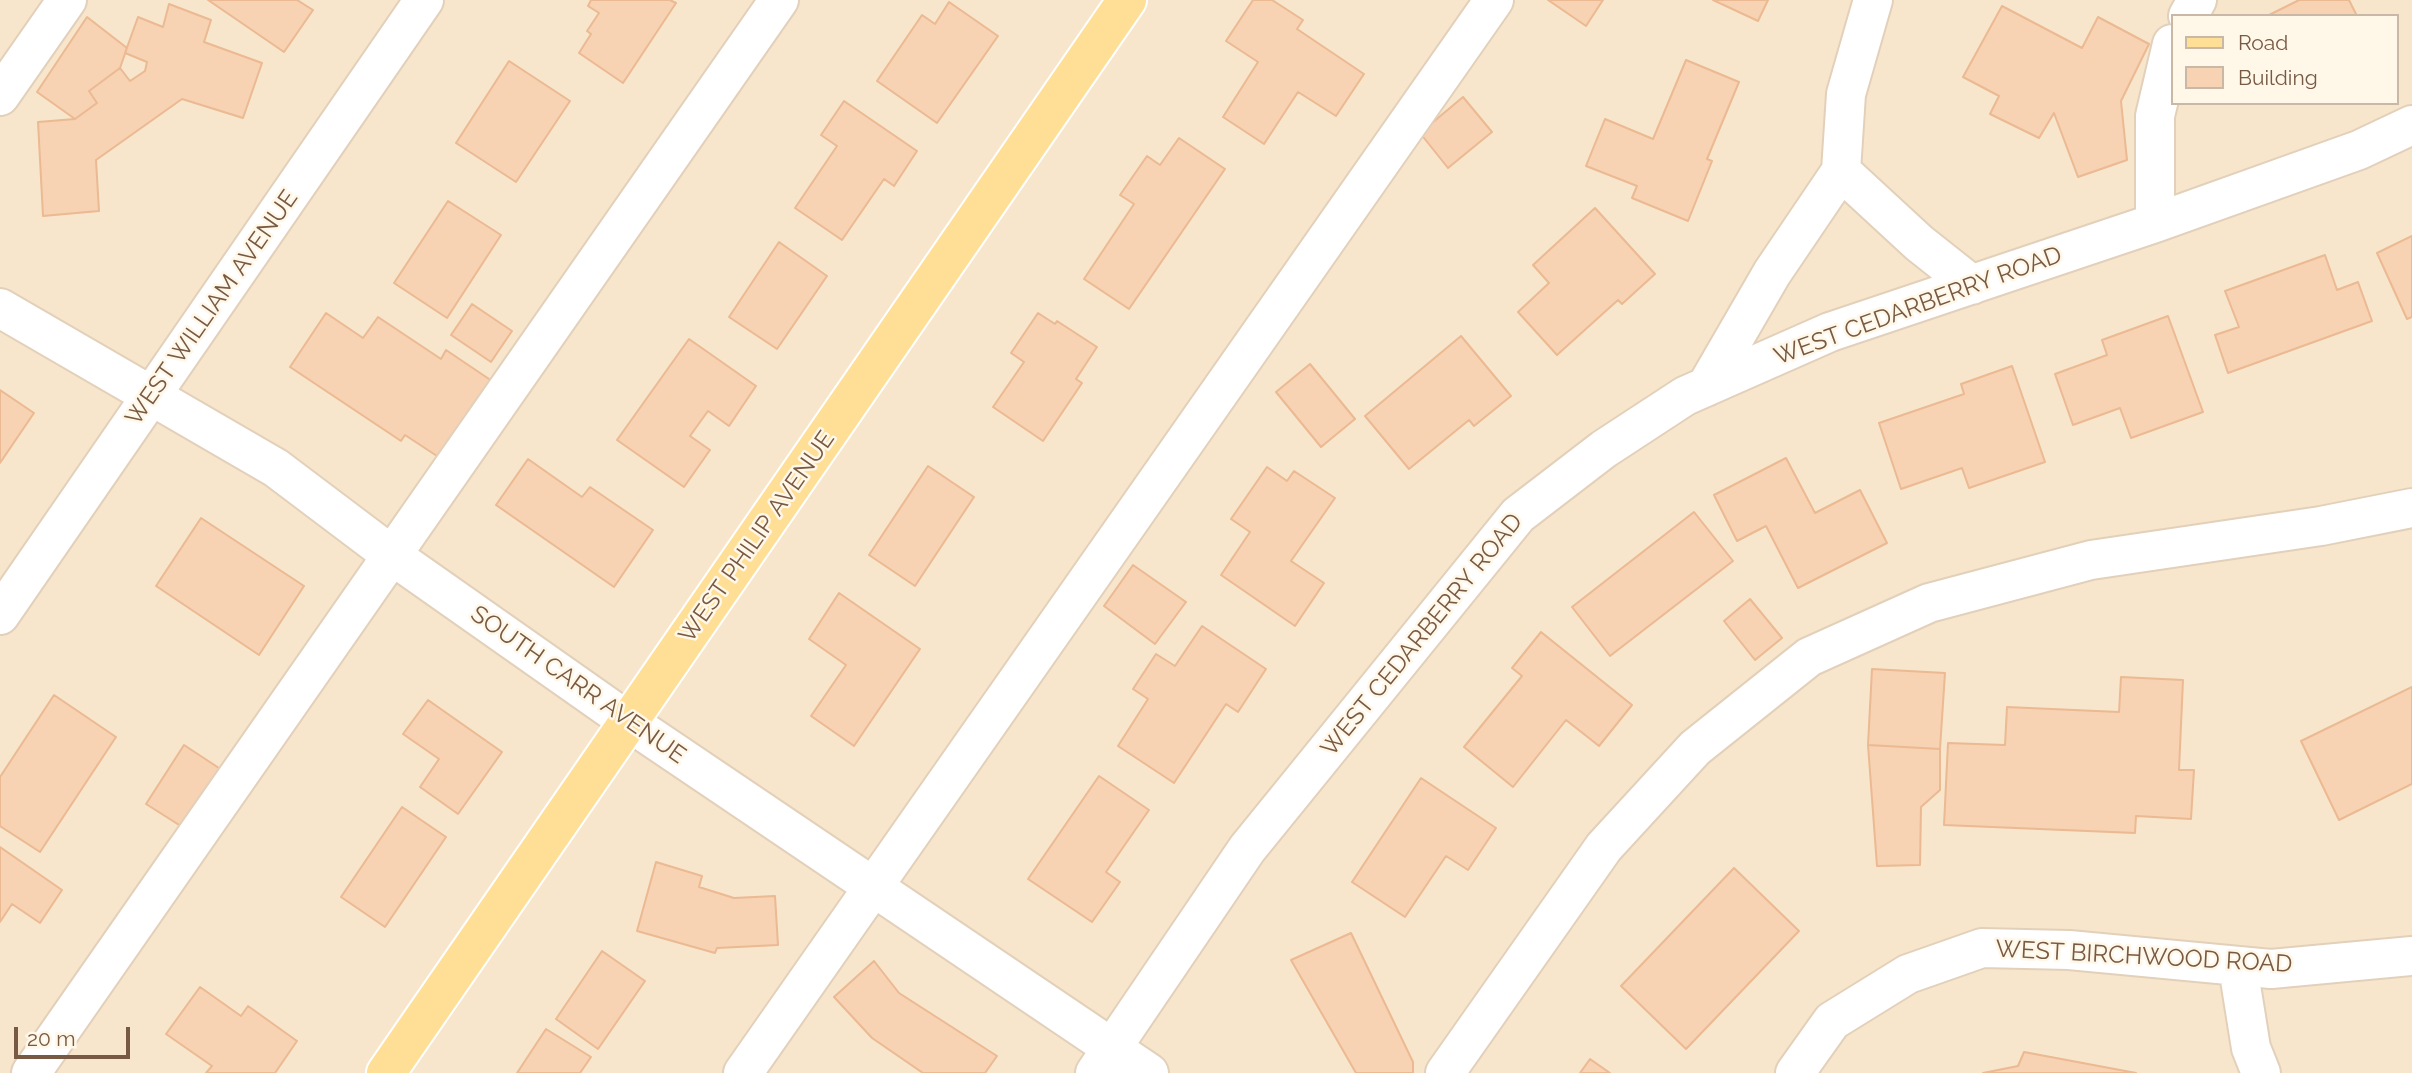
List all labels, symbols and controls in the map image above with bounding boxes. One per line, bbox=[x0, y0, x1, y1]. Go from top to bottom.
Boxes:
legend bbox=[2170, 14, 2398, 105]
text: Road bbox=[2238, 30, 2288, 55]
text: Building bbox=[2238, 65, 2318, 90]
street label: WEST WILLIAM AVENUE bbox=[120, 185, 304, 431]
street label: WEST CEDARBERRY ROAD bbox=[1770, 240, 2066, 372]
street label: WEST PHILIP AVENUE bbox=[673, 426, 841, 648]
street label: WEST CEDARBERRY ROAD bbox=[1315, 508, 1529, 762]
street label: SOUTH CARR AVENUE bbox=[465, 600, 691, 770]
street label: WEST BIRCHWOOD ROAD bbox=[1995, 935, 2293, 979]
scale bar bbox=[18, 1014, 133, 1058]
text: 20 m bbox=[27, 1026, 75, 1051]

